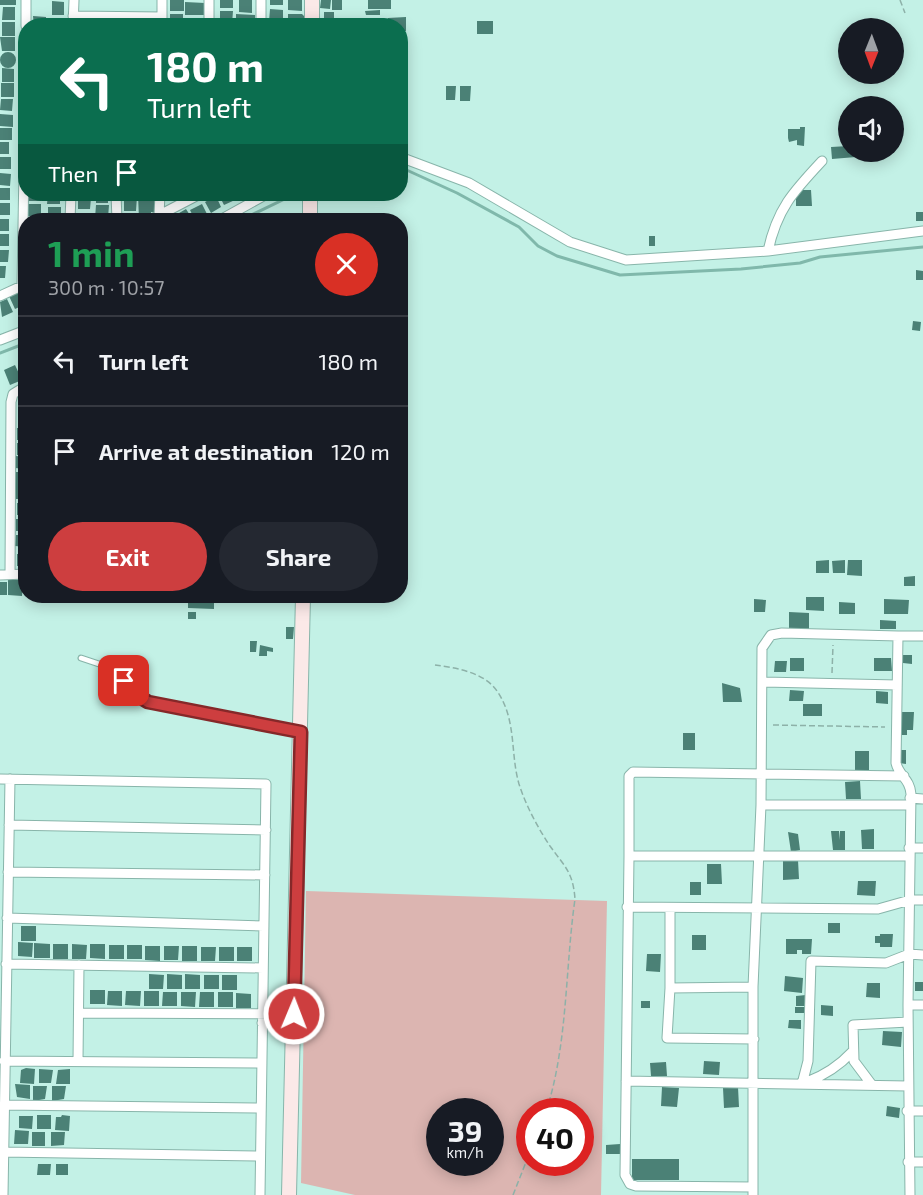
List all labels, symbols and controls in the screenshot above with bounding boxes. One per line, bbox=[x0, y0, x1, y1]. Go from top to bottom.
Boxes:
north arrow bbox=[838, 18, 904, 84]
map controls bbox=[838, 18, 904, 162]
text: 180 m bbox=[147, 40, 264, 90]
icon: left bbox=[48, 42, 126, 120]
text: Turn left bbox=[147, 91, 251, 123]
button: sound bbox=[838, 96, 904, 162]
icon: arrive bbox=[110, 156, 143, 189]
text: Then bbox=[48, 160, 98, 186]
text: 1 min bbox=[48, 231, 135, 274]
button: close bbox=[315, 233, 378, 296]
text: 300 m · 10:57 bbox=[48, 275, 165, 299]
icon: left bbox=[48, 345, 81, 378]
text: Turn left bbox=[99, 348, 188, 374]
text: 180 m bbox=[318, 348, 378, 374]
icon: arrive bbox=[48, 435, 81, 468]
text: Arrive at destination bbox=[99, 438, 313, 464]
text: 120 m bbox=[331, 438, 390, 464]
button: Exit bbox=[48, 522, 207, 591]
button: Share bbox=[219, 522, 378, 591]
pin bbox=[98, 655, 149, 706]
icon: arrive bbox=[107, 664, 140, 697]
position arrow bbox=[262, 982, 326, 1046]
speed limit sign: 40 bbox=[516, 1098, 594, 1176]
text: 39 bbox=[448, 1112, 482, 1148]
text: km/h bbox=[446, 1143, 484, 1161]

